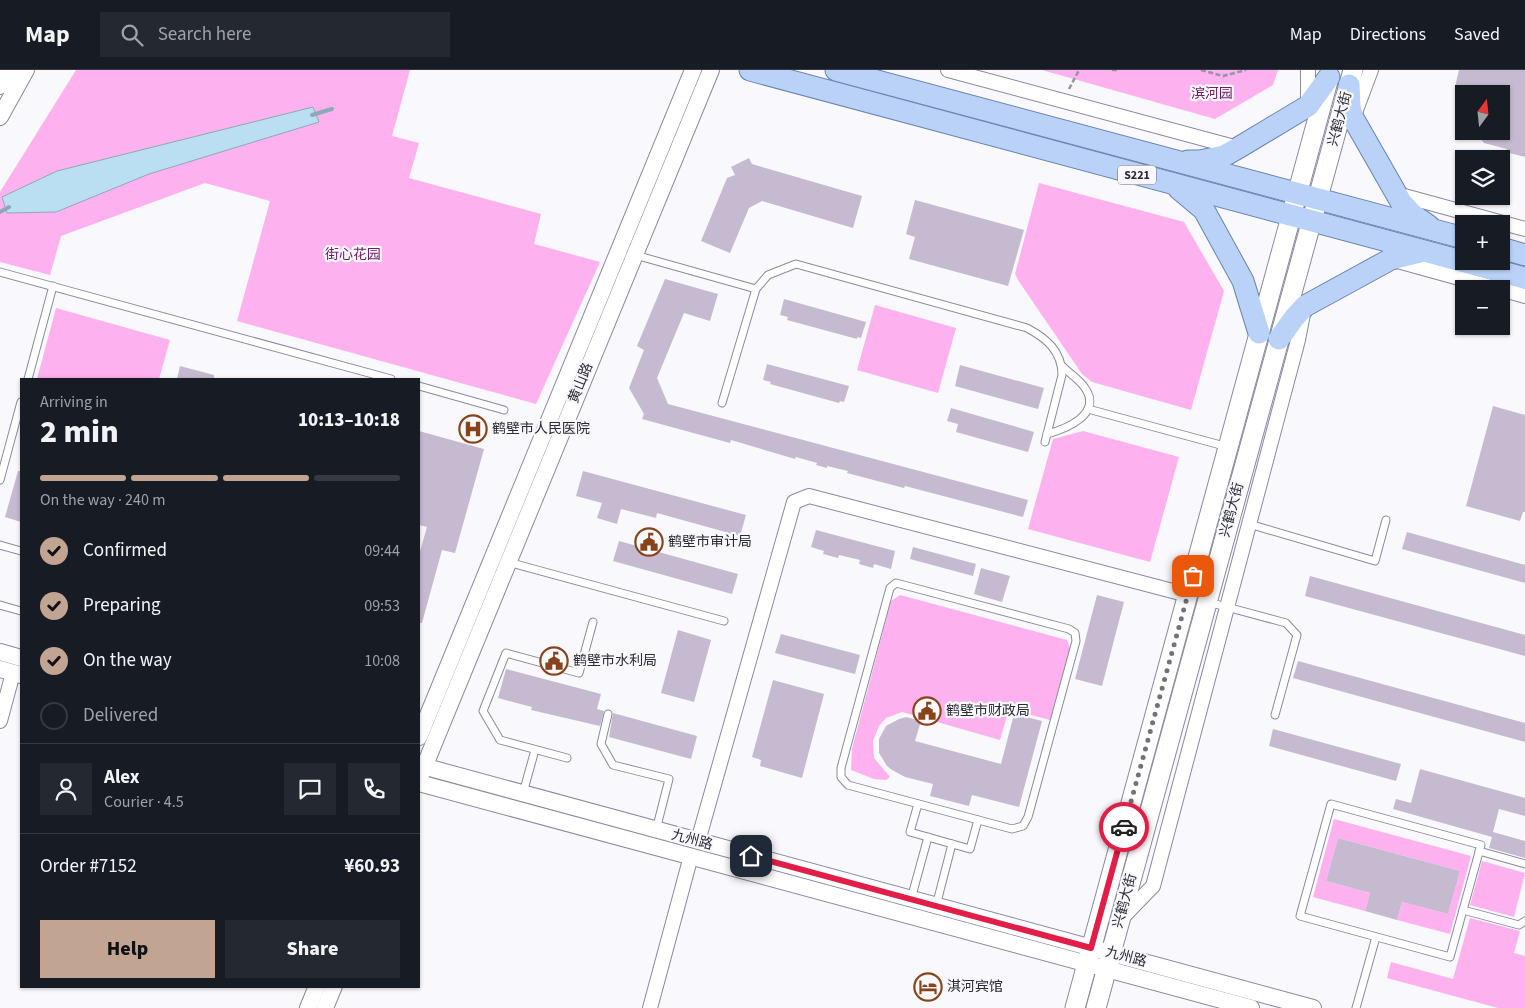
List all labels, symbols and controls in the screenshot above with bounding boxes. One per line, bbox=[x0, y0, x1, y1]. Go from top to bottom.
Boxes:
search box bbox=[100, 12, 450, 57]
text: Map bbox=[25, 17, 70, 52]
icon: search bbox=[118, 21, 146, 49]
text: Search here bbox=[158, 21, 251, 48]
text: Map bbox=[1290, 22, 1322, 47]
text: Directions bbox=[1350, 22, 1426, 47]
text: Saved bbox=[1454, 22, 1500, 47]
park label: 滨河园 bbox=[1191, 84, 1233, 104]
north arrow bbox=[1455, 85, 1510, 140]
map controls bbox=[1455, 85, 1510, 335]
street label: 兴鹤大街 bbox=[1323, 89, 1357, 149]
button: layers bbox=[1455, 150, 1510, 205]
road number: S221 bbox=[1118, 166, 1156, 184]
button: + bbox=[1455, 215, 1510, 270]
park label: 街心花园 bbox=[325, 245, 381, 265]
button: − bbox=[1455, 280, 1510, 335]
street label: 黄山路 bbox=[564, 360, 598, 406]
text: Arriving in bbox=[40, 391, 108, 413]
text: 10:13–10:18 bbox=[298, 407, 400, 434]
text: 2 min bbox=[40, 409, 119, 455]
hospital icon: 鹤壁市人民医院 bbox=[458, 414, 488, 444]
place label: 鹤壁市人民医院 bbox=[492, 419, 590, 439]
street label: 兴鹤大街 bbox=[1215, 480, 1249, 540]
text: On the way · 240 m bbox=[40, 489, 165, 511]
public building icon: 鹤壁市审计局 bbox=[634, 527, 664, 557]
place label: 鹤壁市审计局 bbox=[668, 532, 752, 552]
icon: check bbox=[40, 537, 68, 565]
text: Confirmed bbox=[83, 537, 167, 564]
text: 09:44 bbox=[364, 540, 400, 562]
pin bbox=[1172, 555, 1214, 597]
icon: bag bbox=[1179, 562, 1207, 590]
icon: check bbox=[40, 592, 68, 620]
text: Preparing bbox=[83, 592, 161, 619]
text: 09:53 bbox=[364, 595, 400, 617]
public building icon: 鹤壁市水利局 bbox=[539, 646, 569, 676]
icon: check bbox=[40, 647, 68, 675]
text: On the way bbox=[83, 647, 172, 674]
text: 10:08 bbox=[364, 650, 400, 672]
place label: 鹤壁市水利局 bbox=[573, 651, 657, 671]
public building icon: 鹤壁市财政局 bbox=[912, 696, 942, 726]
place label: 鹤壁市财政局 bbox=[946, 701, 1030, 721]
text: Delivered bbox=[83, 702, 158, 729]
button: person bbox=[40, 763, 92, 815]
button: chat bbox=[284, 763, 336, 815]
button: phone bbox=[348, 763, 400, 815]
text: Alex bbox=[104, 764, 140, 791]
text: Courier · 4.5 bbox=[104, 791, 184, 813]
courier bbox=[1099, 802, 1149, 852]
icon: car bbox=[1110, 813, 1138, 841]
street label: 九州路 bbox=[669, 825, 715, 855]
pin bbox=[730, 835, 772, 877]
icon: home bbox=[737, 842, 765, 870]
text: Order #7152 bbox=[40, 853, 137, 880]
text: ¥60.93 bbox=[344, 853, 400, 880]
street label: 兴鹤大街 bbox=[1108, 871, 1142, 931]
button: Help bbox=[40, 920, 215, 978]
button: Share bbox=[225, 920, 400, 978]
street label: 九州路 bbox=[1103, 942, 1149, 972]
hotel icon: 淇河宾馆 bbox=[913, 972, 943, 1002]
place label: 淇河宾馆 bbox=[947, 977, 1003, 997]

